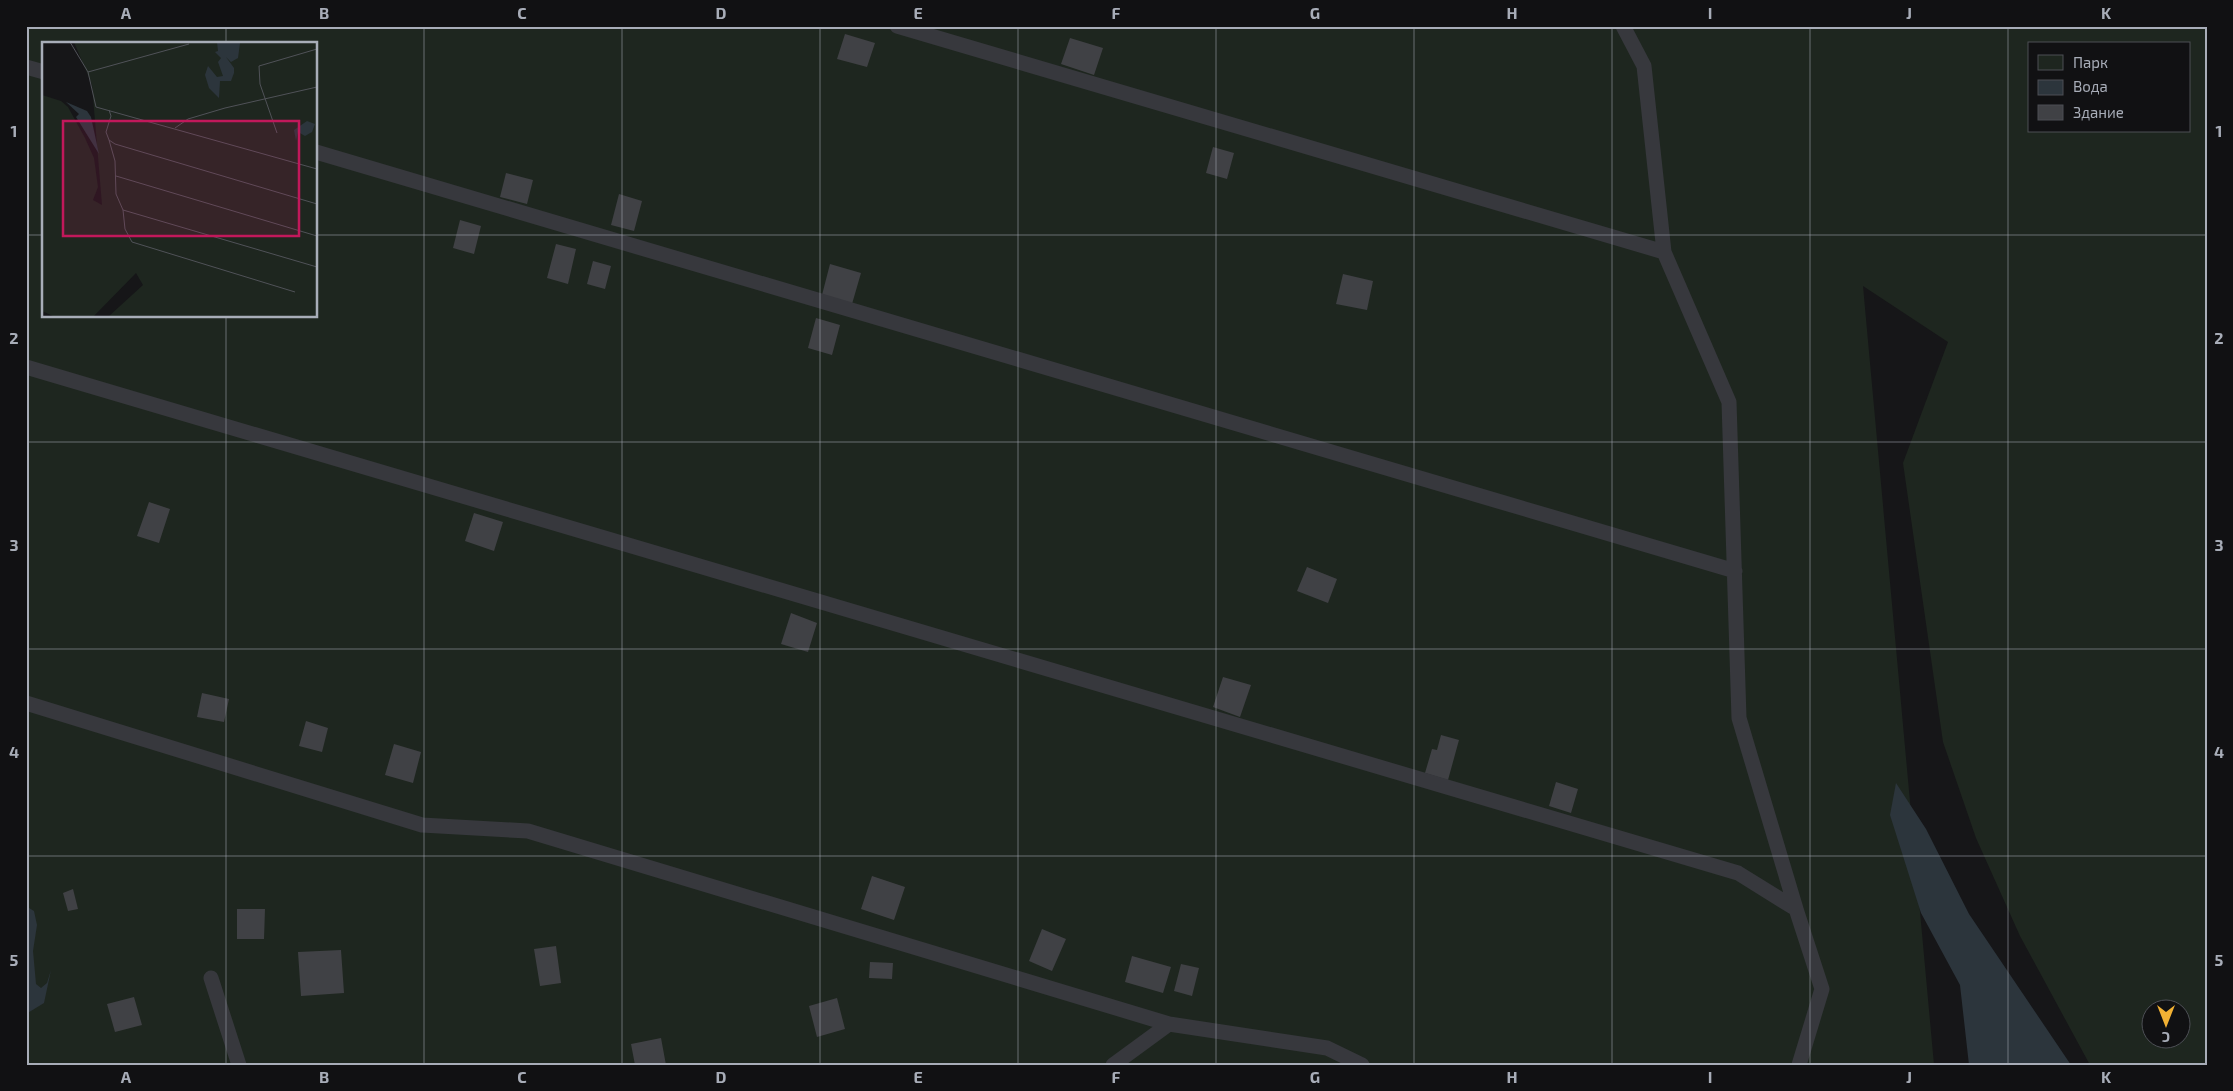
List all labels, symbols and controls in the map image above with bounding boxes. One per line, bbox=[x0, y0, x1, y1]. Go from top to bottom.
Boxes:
text: A bbox=[121, 3, 132, 22]
text: B bbox=[319, 3, 329, 22]
text: C bbox=[517, 3, 527, 22]
text: D bbox=[716, 3, 727, 22]
text: E bbox=[913, 3, 923, 22]
text: F bbox=[1112, 3, 1121, 22]
text: G bbox=[1310, 3, 1320, 22]
text: H bbox=[1506, 3, 1518, 22]
text: I bbox=[1708, 3, 1712, 22]
text: J bbox=[1906, 3, 1912, 22]
text: K bbox=[2101, 3, 2112, 22]
inset map bbox=[42, 42, 318, 318]
legend bbox=[2028, 42, 2190, 132]
text: Парк bbox=[2073, 53, 2108, 71]
text: Вода bbox=[2073, 77, 2108, 95]
text: Здание bbox=[2073, 103, 2124, 121]
text: 1 bbox=[11, 121, 17, 140]
text: 1 bbox=[2216, 121, 2222, 140]
text: 2 bbox=[9, 328, 19, 347]
text: 2 bbox=[2214, 328, 2224, 347]
text: 3 bbox=[9, 535, 19, 554]
text: 3 bbox=[2214, 535, 2224, 554]
text: 4 bbox=[9, 742, 19, 761]
text: 4 bbox=[2214, 742, 2224, 761]
text: 5 bbox=[10, 950, 19, 969]
text: 5 bbox=[2215, 950, 2224, 969]
north arrow bbox=[2140, 998, 2190, 1048]
text: С bbox=[2162, 1029, 2170, 1046]
text: A bbox=[121, 1067, 132, 1086]
text: B bbox=[319, 1067, 329, 1086]
text: C bbox=[517, 1067, 527, 1086]
text: D bbox=[716, 1067, 727, 1086]
text: E bbox=[913, 1067, 923, 1086]
text: F bbox=[1112, 1067, 1121, 1086]
text: G bbox=[1310, 1067, 1320, 1086]
text: H bbox=[1506, 1067, 1518, 1086]
text: I bbox=[1708, 1067, 1712, 1086]
text: J bbox=[1906, 1067, 1912, 1086]
text: K bbox=[2101, 1067, 2112, 1086]

